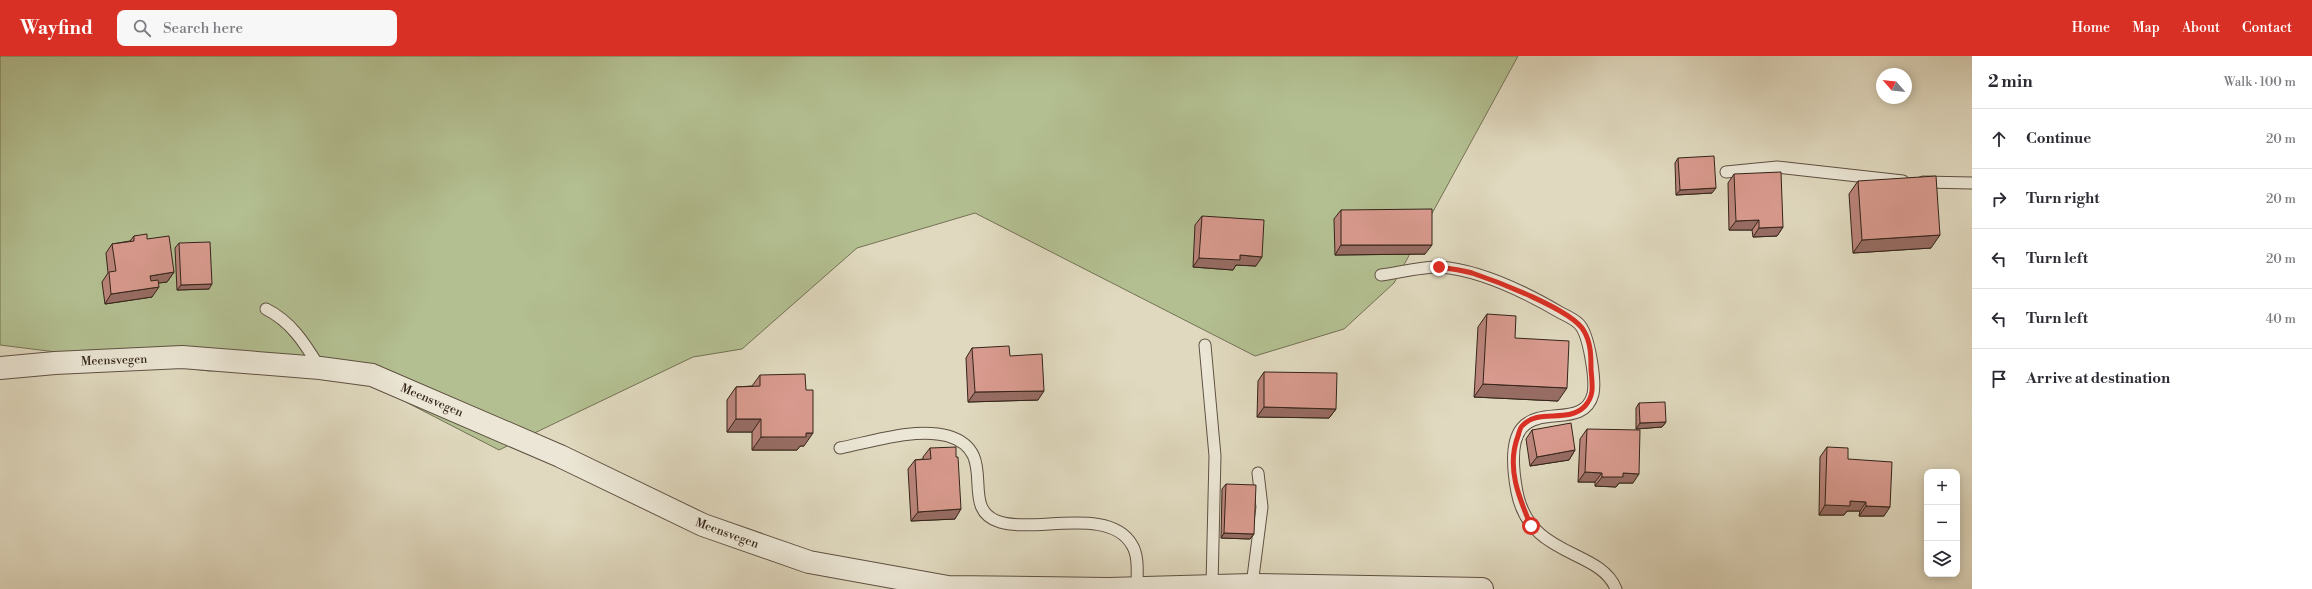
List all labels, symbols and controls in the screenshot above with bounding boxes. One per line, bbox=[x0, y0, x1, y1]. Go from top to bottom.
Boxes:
search box bbox=[117, 10, 397, 46]
text: Wayfind bbox=[20, 16, 93, 40]
icon: search bbox=[131, 17, 153, 39]
text: Search here bbox=[163, 19, 243, 38]
text: Home bbox=[2072, 19, 2110, 37]
text: Map bbox=[2132, 19, 2160, 37]
text: About bbox=[2182, 19, 2220, 37]
text: Contact bbox=[2242, 19, 2292, 37]
north arrow bbox=[1876, 68, 1912, 104]
text: 2 min bbox=[1988, 71, 2033, 93]
text: Walk · 100 m bbox=[2224, 74, 2296, 90]
icon: ahead bbox=[1988, 128, 2010, 150]
text: Continue bbox=[2026, 129, 2091, 148]
text: 20 m bbox=[2266, 131, 2296, 147]
icon: right bbox=[1988, 188, 2010, 210]
text: Turn right bbox=[2026, 189, 2100, 208]
text: 20 m bbox=[2266, 191, 2296, 207]
icon: left bbox=[1988, 248, 2010, 270]
text: Turn left bbox=[2026, 249, 2088, 268]
text: 20 m bbox=[2266, 251, 2296, 267]
route end bbox=[1430, 258, 1448, 276]
icon: left bbox=[1988, 308, 2010, 330]
text: Turn left bbox=[2026, 309, 2088, 328]
text: 40 m bbox=[2266, 311, 2296, 327]
street label: Meensvegen bbox=[81, 352, 148, 369]
icon: arrive bbox=[1988, 368, 2010, 390]
text: Arrive at destination bbox=[2026, 369, 2170, 388]
street label: Meensvegen bbox=[398, 381, 465, 420]
map controls bbox=[1924, 469, 1960, 577]
button: + bbox=[1924, 469, 1960, 505]
button: − bbox=[1924, 505, 1960, 541]
street label: Meensvegen bbox=[693, 515, 761, 552]
route start bbox=[1522, 517, 1540, 535]
button: layers bbox=[1924, 541, 1960, 577]

